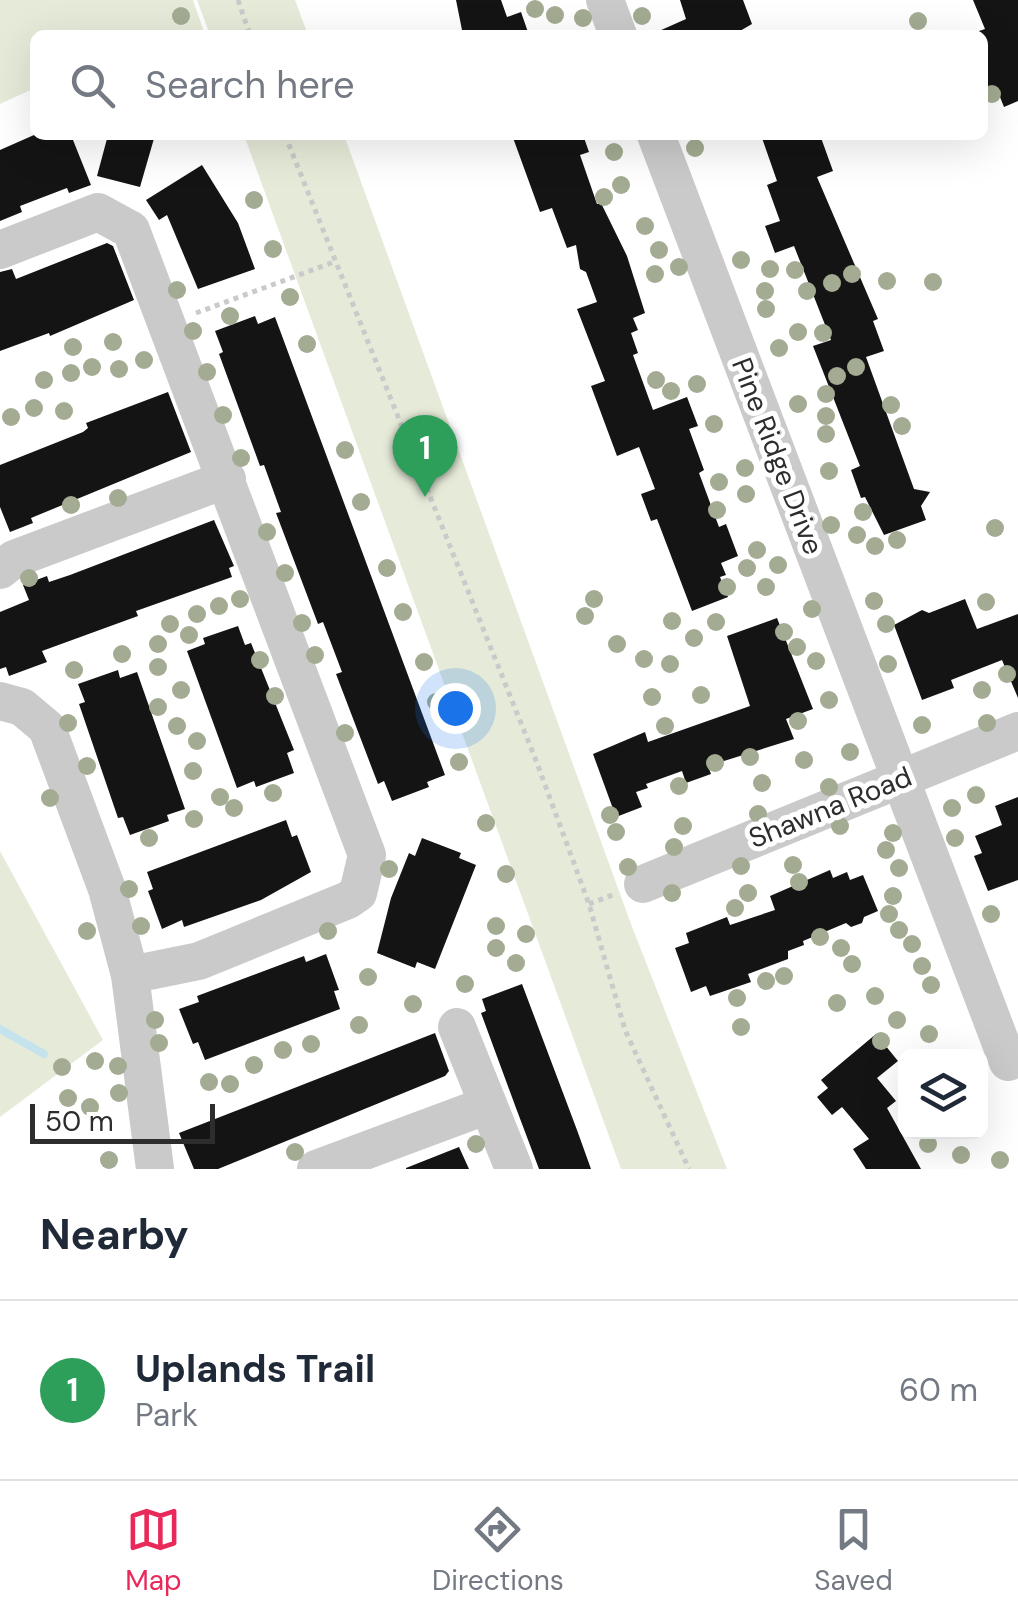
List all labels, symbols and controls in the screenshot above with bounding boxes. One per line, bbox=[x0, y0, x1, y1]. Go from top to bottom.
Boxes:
search box bbox=[30, 30, 988, 140]
icon: search bbox=[65, 58, 120, 113]
text: Search here bbox=[145, 60, 355, 110]
street label: Pine Ridge Drive bbox=[723, 352, 832, 560]
pin: 1 bbox=[392, 414, 458, 497]
your location bbox=[430, 683, 481, 734]
street label: Shawna Road bbox=[743, 758, 917, 857]
map controls bbox=[898, 1049, 988, 1139]
button: layers bbox=[898, 1049, 988, 1139]
scale bar bbox=[30, 1099, 215, 1144]
text: 50 m bbox=[45, 1103, 114, 1140]
text: Nearby bbox=[40, 1207, 189, 1262]
text: Uplands Trail bbox=[135, 1344, 375, 1394]
text: 1 bbox=[67, 1369, 78, 1411]
text: 60 m bbox=[899, 1369, 978, 1411]
text: Park bbox=[135, 1394, 198, 1436]
tab: Map bbox=[125, 1502, 182, 1599]
tab: Directions bbox=[432, 1502, 564, 1599]
tab: Saved bbox=[814, 1502, 893, 1599]

